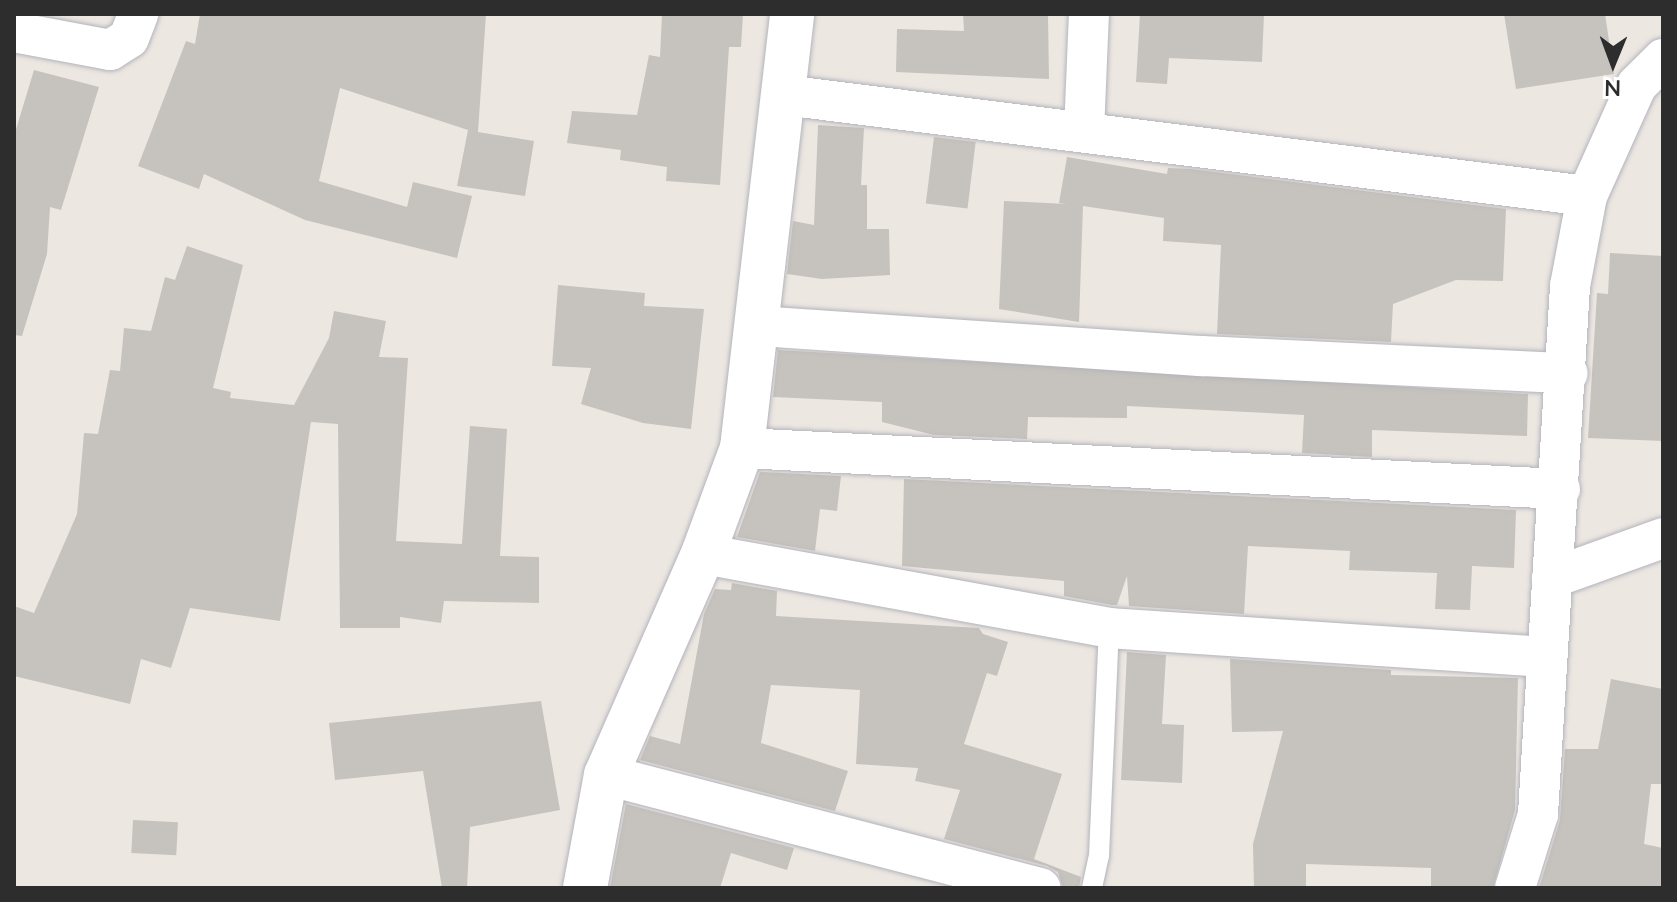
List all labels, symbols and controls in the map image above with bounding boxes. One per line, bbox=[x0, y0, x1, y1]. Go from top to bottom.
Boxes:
north arrow bbox=[1573, 24, 1653, 104]
text: N bbox=[1604, 75, 1621, 102]

